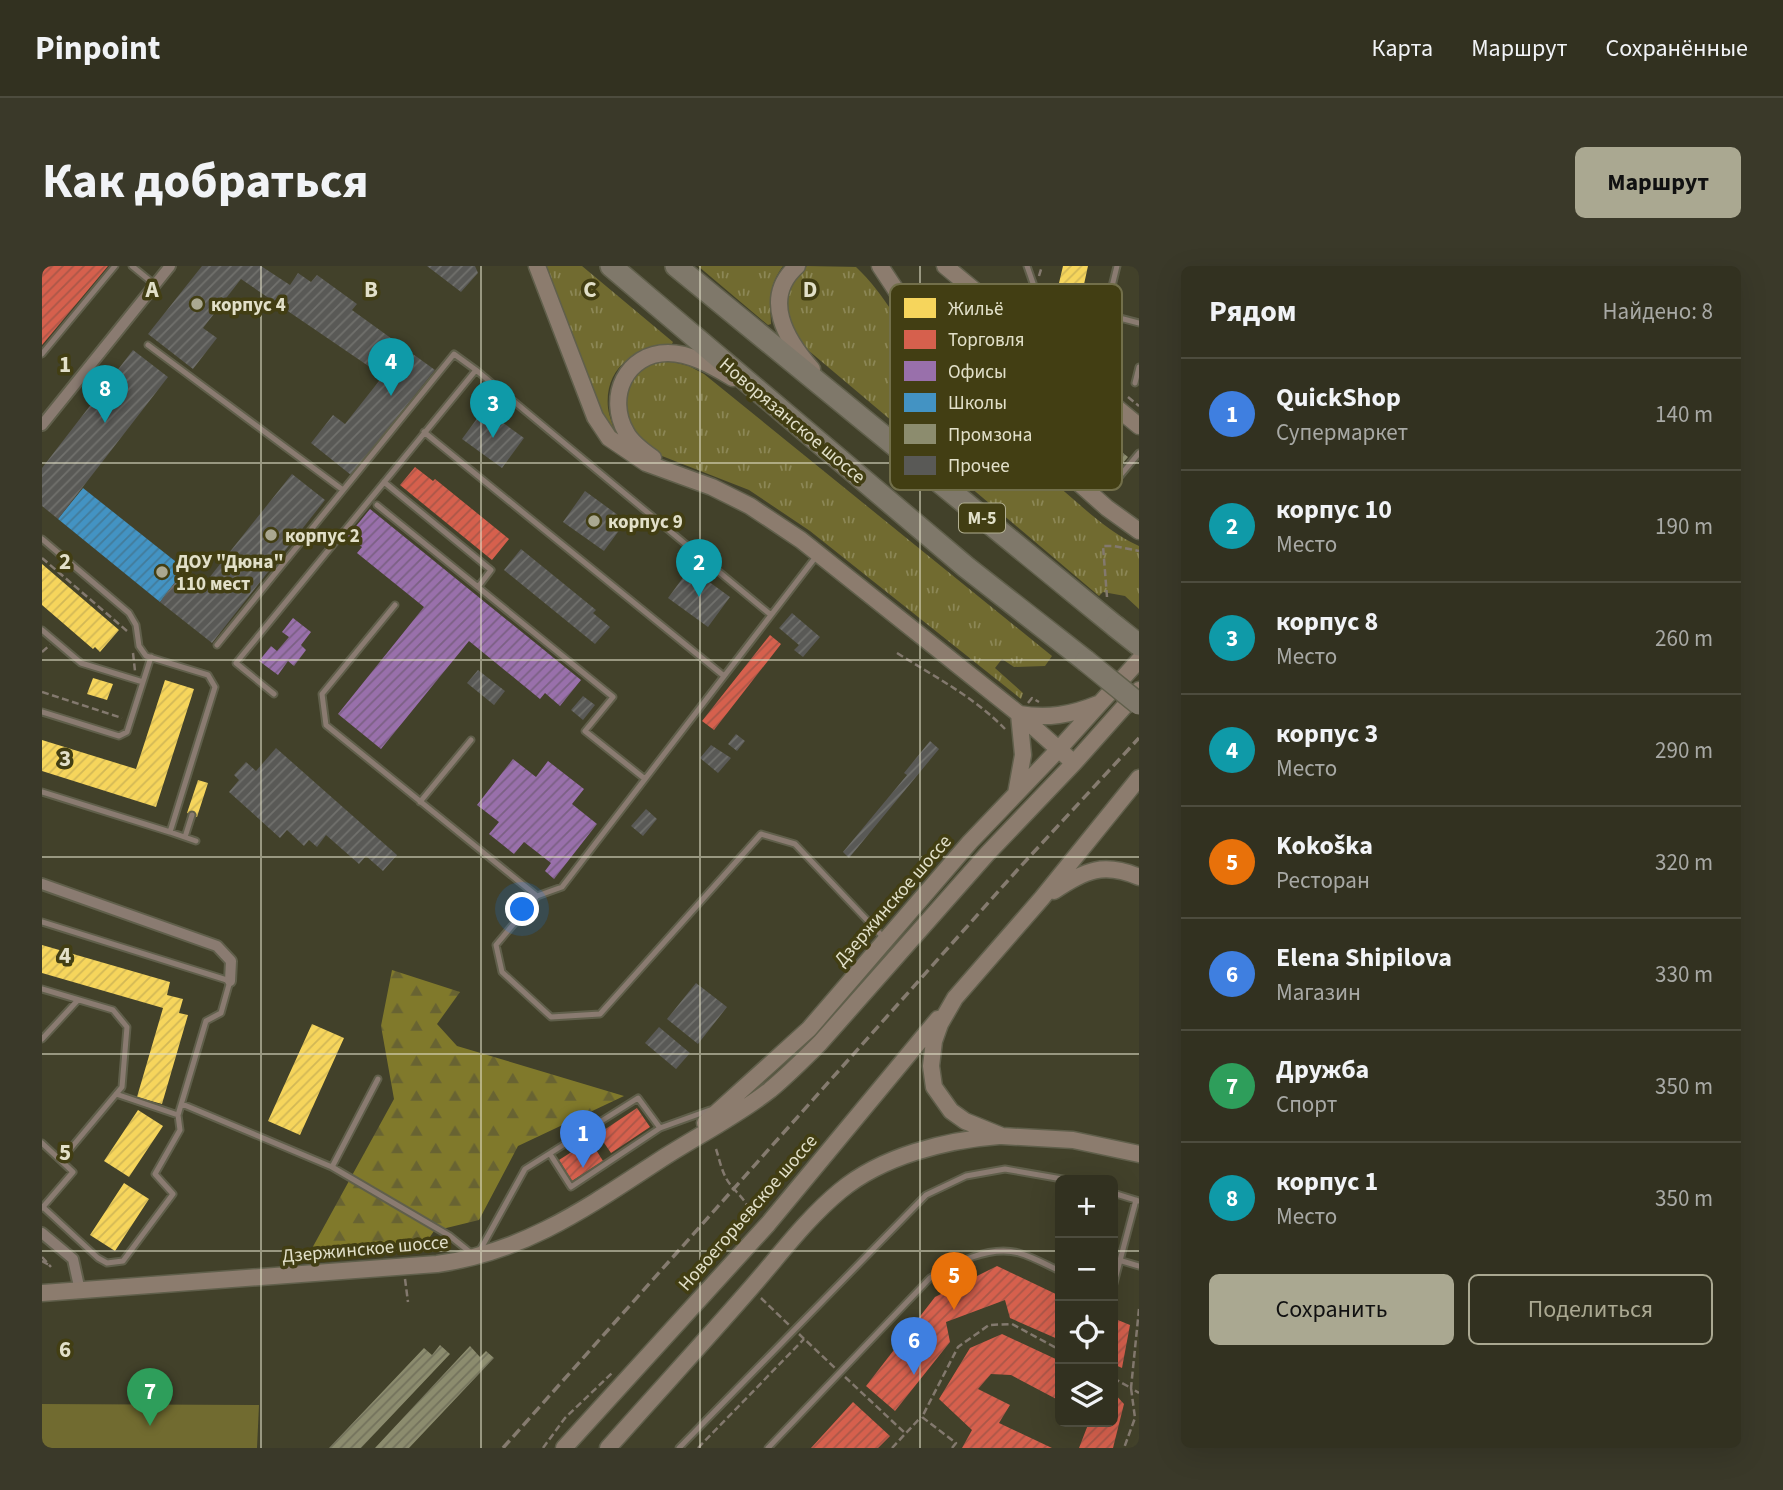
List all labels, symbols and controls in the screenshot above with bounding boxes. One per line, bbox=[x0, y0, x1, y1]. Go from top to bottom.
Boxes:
text: Pinpoint bbox=[35, 25, 161, 72]
text: Карта bbox=[1372, 31, 1433, 66]
text: Маршрут bbox=[1471, 31, 1567, 66]
text: Сохранённые bbox=[1605, 31, 1748, 66]
text: Как добраться bbox=[42, 147, 369, 217]
button: Маршрут bbox=[1575, 147, 1741, 218]
text: A bbox=[144, 273, 159, 306]
text: B bbox=[364, 273, 378, 306]
text: C bbox=[583, 273, 597, 306]
text: D bbox=[803, 273, 817, 306]
legend bbox=[890, 284, 1122, 490]
text: Рядом bbox=[1209, 290, 1297, 333]
place label: корпус 4 bbox=[211, 292, 286, 319]
text: Найдено: 8 bbox=[1603, 295, 1713, 328]
marker: корпус 4 bbox=[189, 296, 205, 312]
text: Жильё bbox=[948, 296, 1003, 323]
text: Торговля bbox=[948, 327, 1025, 354]
pin: 4 bbox=[368, 338, 414, 396]
text: 1 bbox=[59, 348, 71, 381]
street label: Новорязанское шоссе bbox=[713, 352, 871, 490]
text: Офисы bbox=[948, 359, 1007, 386]
pin: 8 bbox=[82, 365, 128, 423]
text: QuickShop bbox=[1276, 379, 1401, 416]
pin: 3 bbox=[470, 380, 516, 438]
text: Школы bbox=[948, 390, 1007, 417]
text: 1 bbox=[1226, 398, 1238, 431]
text: 140 m bbox=[1655, 398, 1713, 431]
text: Супермаркет bbox=[1276, 416, 1408, 449]
text: Промзона bbox=[948, 422, 1032, 449]
text: Прочее bbox=[948, 453, 1010, 480]
text: корпус 10 bbox=[1276, 491, 1392, 528]
road number: М-5 bbox=[959, 504, 1005, 532]
place label: корпус 9 bbox=[608, 509, 683, 536]
text: 2 bbox=[1226, 510, 1238, 543]
text: 190 m bbox=[1655, 510, 1713, 543]
marker: корпус 9 bbox=[586, 513, 602, 529]
place label: корпус 2 bbox=[285, 523, 360, 550]
marker: корпус 2 bbox=[263, 527, 279, 543]
text: Место bbox=[1276, 528, 1337, 561]
pin: 2 bbox=[676, 539, 722, 597]
text: 2 bbox=[59, 545, 71, 578]
place label: ДОУ "Дюна" 110 мест bbox=[176, 549, 284, 598]
marker: ДОУ "Дюна" 110 мест bbox=[154, 564, 170, 580]
text: корпус 8 bbox=[1276, 603, 1378, 640]
text: 3 bbox=[1226, 622, 1238, 655]
text: 260 m bbox=[1655, 622, 1713, 655]
text: Место bbox=[1276, 640, 1337, 673]
text: корпус 3 bbox=[1276, 715, 1378, 752]
text: 4 bbox=[1226, 734, 1238, 767]
text: 290 m bbox=[1655, 734, 1713, 767]
text: 3 bbox=[59, 742, 71, 775]
text: Место bbox=[1276, 752, 1337, 785]
text: Kokoška bbox=[1276, 827, 1373, 864]
street label: Дзержинское шоссе bbox=[828, 829, 958, 973]
text: 5 bbox=[1226, 846, 1238, 879]
text: 320 m bbox=[1655, 846, 1713, 879]
text: Ресторан bbox=[1276, 864, 1370, 897]
your location bbox=[505, 892, 539, 926]
text: 4 bbox=[59, 939, 71, 972]
text: Elena Shipilova bbox=[1276, 939, 1452, 976]
text: 6 bbox=[1226, 958, 1238, 991]
text: 330 m bbox=[1655, 958, 1713, 991]
text: Магазин bbox=[1276, 976, 1361, 1009]
text: Дружба bbox=[1276, 1051, 1369, 1088]
text: 7 bbox=[1226, 1070, 1238, 1103]
text: 350 m bbox=[1655, 1070, 1713, 1103]
text: Спорт bbox=[1276, 1088, 1337, 1121]
pin: 1 bbox=[560, 1110, 606, 1168]
street label: Новоегорьевское шоссе bbox=[672, 1129, 824, 1297]
text: 5 bbox=[59, 1136, 71, 1169]
text: корпус 1 bbox=[1276, 1163, 1378, 1200]
map controls bbox=[1055, 1175, 1118, 1427]
button: + bbox=[1055, 1175, 1118, 1238]
text: 8 bbox=[1226, 1182, 1238, 1215]
text: 350 m bbox=[1655, 1182, 1713, 1215]
text: Место bbox=[1276, 1200, 1337, 1233]
street label: Дзержинское шоссе bbox=[281, 1229, 449, 1270]
button: − bbox=[1055, 1238, 1118, 1301]
pin: 5 bbox=[931, 1252, 977, 1310]
button: Сохранить bbox=[1209, 1274, 1454, 1345]
button: Поделиться bbox=[1468, 1274, 1713, 1345]
button: locate bbox=[1055, 1301, 1118, 1364]
pin: 6 bbox=[891, 1317, 937, 1375]
text: 6 bbox=[59, 1333, 71, 1366]
button: layers bbox=[1055, 1364, 1118, 1427]
pin: 7 bbox=[127, 1368, 173, 1426]

